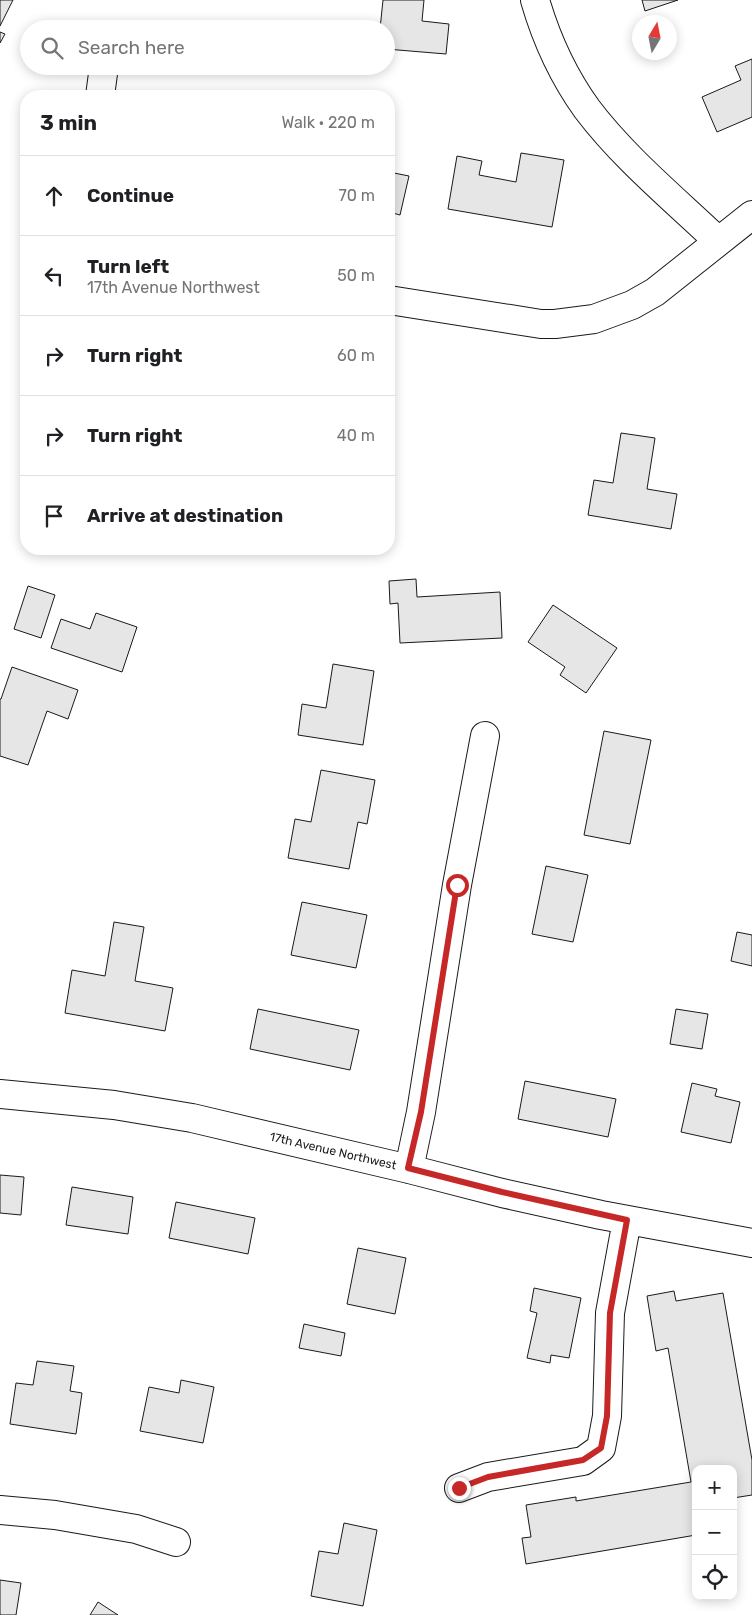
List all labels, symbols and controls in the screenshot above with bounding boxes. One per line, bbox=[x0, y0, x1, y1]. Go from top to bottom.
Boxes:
north arrow bbox=[632, 15, 677, 60]
search box bbox=[20, 20, 395, 75]
icon: search bbox=[38, 34, 66, 62]
text: Search here bbox=[78, 36, 185, 59]
text: 3 min bbox=[40, 110, 97, 135]
text: Walk · 220 m bbox=[282, 113, 375, 132]
icon: ahead bbox=[40, 182, 68, 210]
text: Continue bbox=[87, 184, 174, 207]
text: 70 m bbox=[338, 186, 375, 205]
text: Turn left bbox=[87, 255, 169, 278]
icon: left bbox=[40, 262, 68, 290]
text: 50 m bbox=[337, 266, 375, 285]
text: 17th Avenue Northwest bbox=[87, 278, 260, 297]
icon: right bbox=[40, 342, 68, 370]
text: Turn right bbox=[87, 344, 182, 367]
text: 60 m bbox=[337, 346, 375, 365]
icon: right bbox=[40, 422, 68, 450]
text: Turn right bbox=[87, 424, 182, 447]
text: 40 m bbox=[337, 426, 375, 445]
icon: arrive bbox=[40, 502, 68, 530]
text: Arrive at destination bbox=[87, 504, 283, 527]
route start bbox=[446, 874, 469, 897]
street label: 17th Avenue Northwest bbox=[268, 1130, 398, 1172]
map controls bbox=[692, 1465, 737, 1600]
button: + bbox=[692, 1465, 737, 1510]
route end bbox=[448, 1477, 471, 1500]
button: − bbox=[692, 1510, 737, 1555]
button: locate bbox=[692, 1555, 737, 1600]

